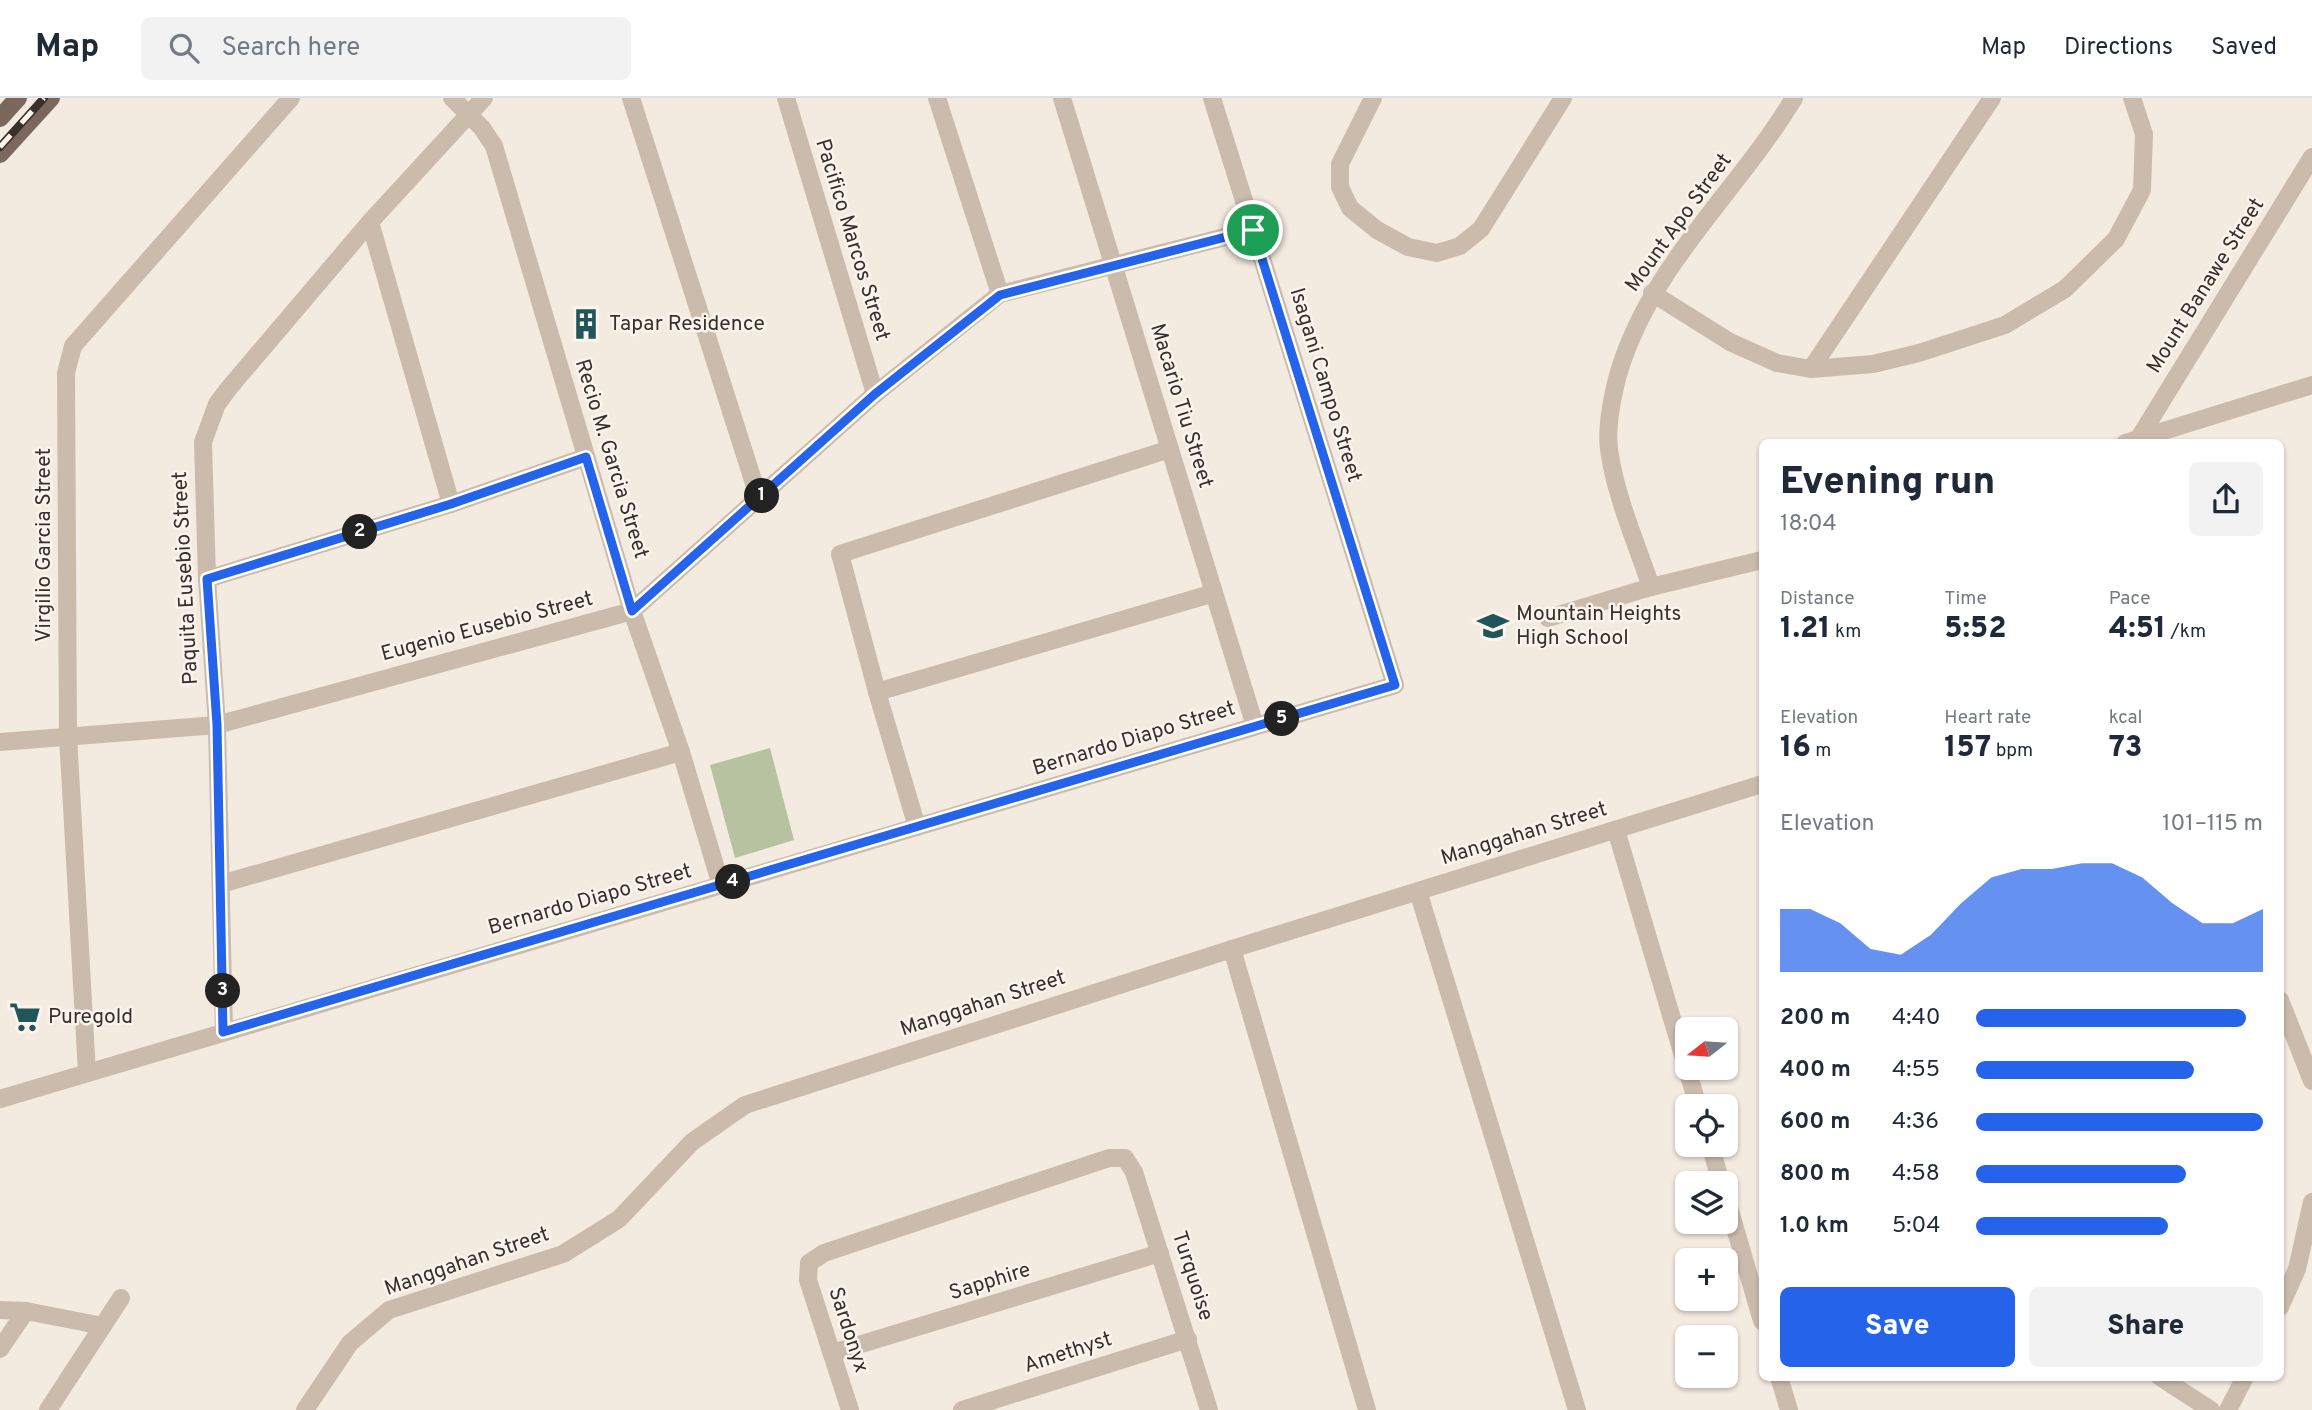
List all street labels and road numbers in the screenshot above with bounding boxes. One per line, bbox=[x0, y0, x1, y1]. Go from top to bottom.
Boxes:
street label: Pacifico Marcos Street bbox=[808, 136, 896, 344]
street label: Mount Apo Street bbox=[1620, 148, 1738, 298]
street label: Mount Banawe Street bbox=[2141, 193, 2271, 379]
street label: Isagani Campo Street bbox=[1283, 285, 1367, 485]
street label: Macario Tiu Street bbox=[1143, 320, 1219, 492]
street label: Recio M. Garcia Street bbox=[568, 356, 654, 562]
street label: Virgilio Garcia Street bbox=[31, 448, 58, 642]
street label: Paquita Eusebio Street bbox=[167, 471, 205, 685]
street label: Eugenio Eusebio Street bbox=[378, 586, 596, 668]
street label: Bernardo Diapo Street bbox=[1029, 695, 1239, 783]
street label: Manggahan Street bbox=[1438, 796, 1610, 872]
street label: Bernardo Diapo Street bbox=[485, 858, 695, 942]
street label: Manggahan Street bbox=[897, 965, 1069, 1043]
street label: Manggahan Street bbox=[381, 1221, 553, 1303]
street label: Turquoise bbox=[1165, 1228, 1219, 1324]
street label: Sapphire bbox=[946, 1257, 1034, 1307]
street label: Sardonyx bbox=[822, 1284, 875, 1376]
street label: Amethyst bbox=[1021, 1326, 1115, 1380]

